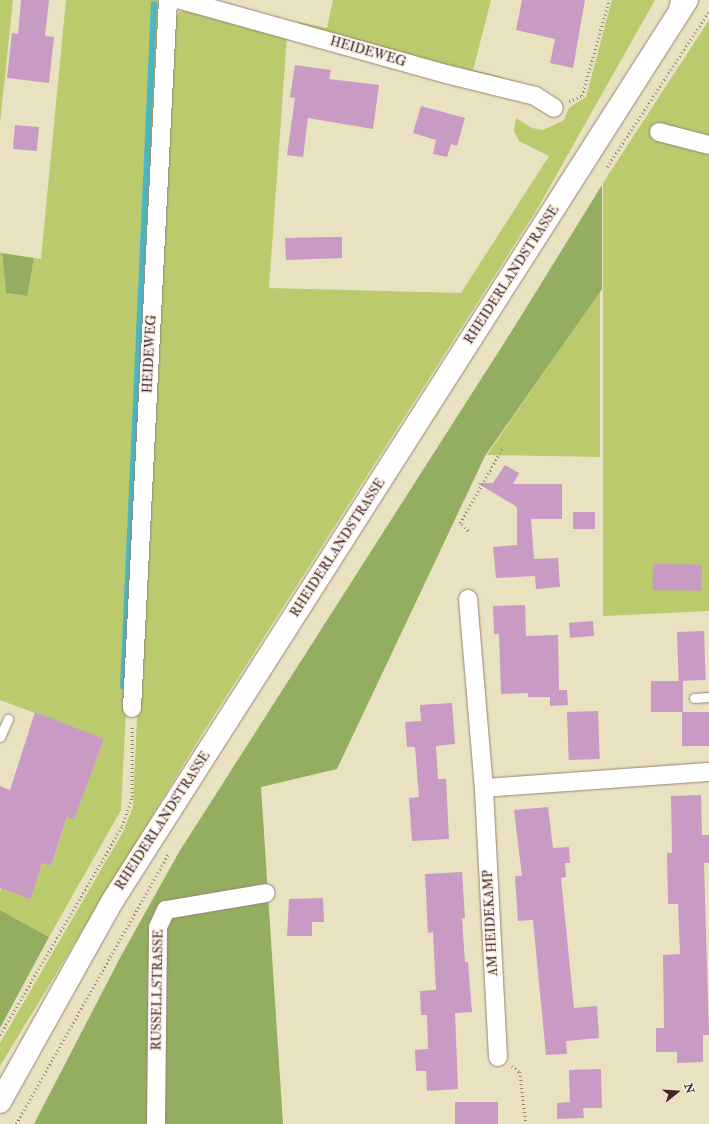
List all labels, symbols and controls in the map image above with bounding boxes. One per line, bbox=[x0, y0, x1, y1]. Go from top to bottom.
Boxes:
street label: HEIDEWEG bbox=[328, 34, 408, 70]
street label: RHEIDERLANDSTRASSE bbox=[461, 203, 563, 347]
street label: HEIDEWEG bbox=[140, 314, 160, 394]
street label: RHEIDERLANDSTRASSE bbox=[287, 476, 389, 620]
street label: RHEIDERLANDSTRASSE bbox=[112, 749, 214, 893]
street label: AM HEIDEKAMP bbox=[480, 870, 502, 976]
street label: RUSSELLSTRASSE bbox=[149, 929, 167, 1051]
north arrow bbox=[657, 1072, 697, 1112]
text: N bbox=[681, 1082, 697, 1095]

